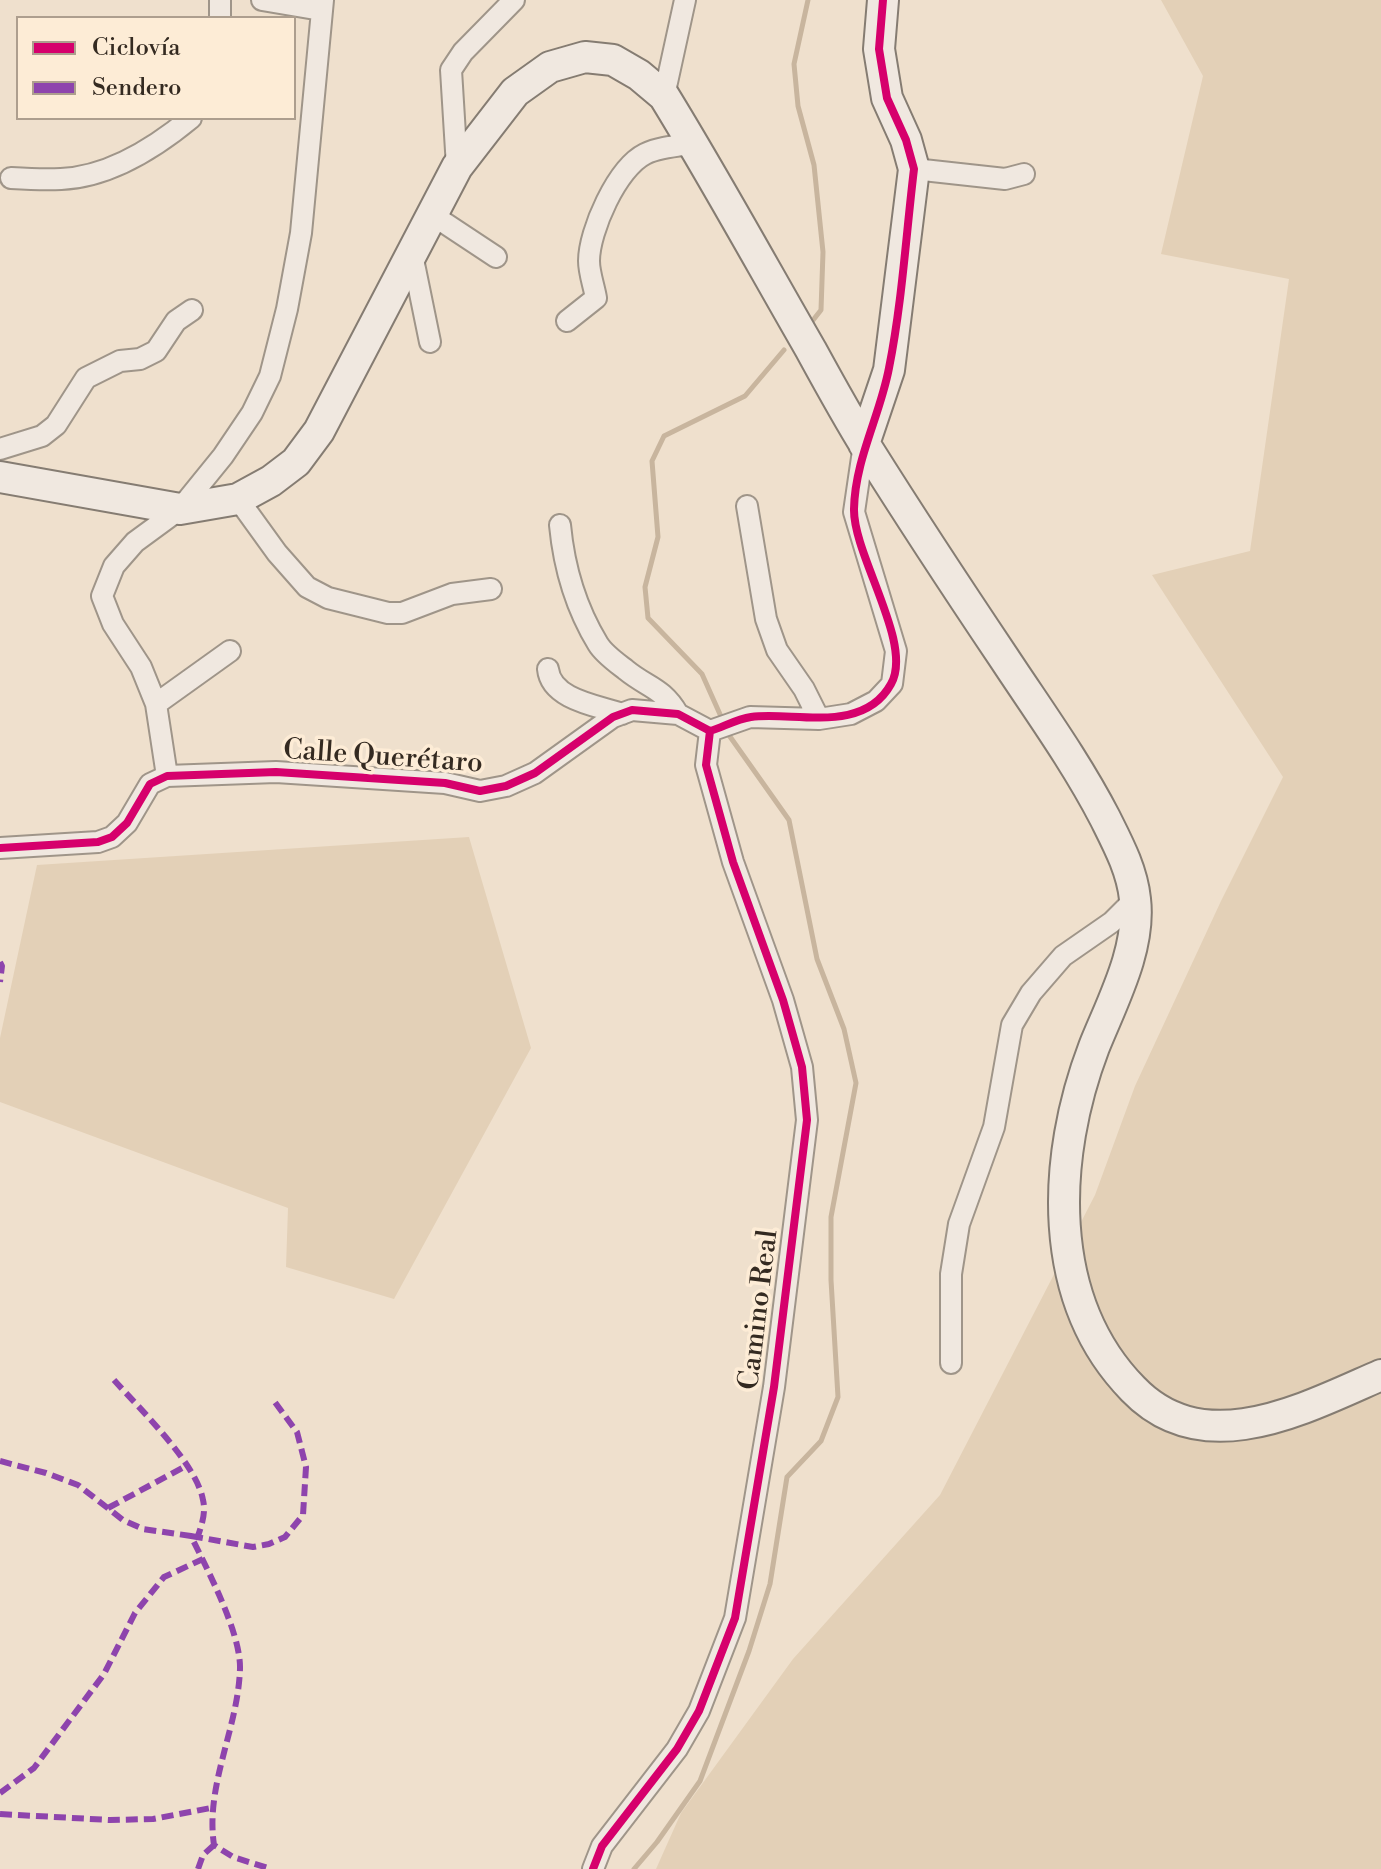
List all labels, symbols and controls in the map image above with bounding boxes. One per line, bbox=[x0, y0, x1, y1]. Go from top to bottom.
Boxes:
legend bbox=[16, 16, 296, 120]
text: Ciclovía bbox=[92, 33, 180, 63]
text: Sendero bbox=[92, 73, 182, 103]
street label: Calle Querétaro bbox=[282, 734, 484, 782]
street label: Camino Real bbox=[734, 1228, 786, 1392]

